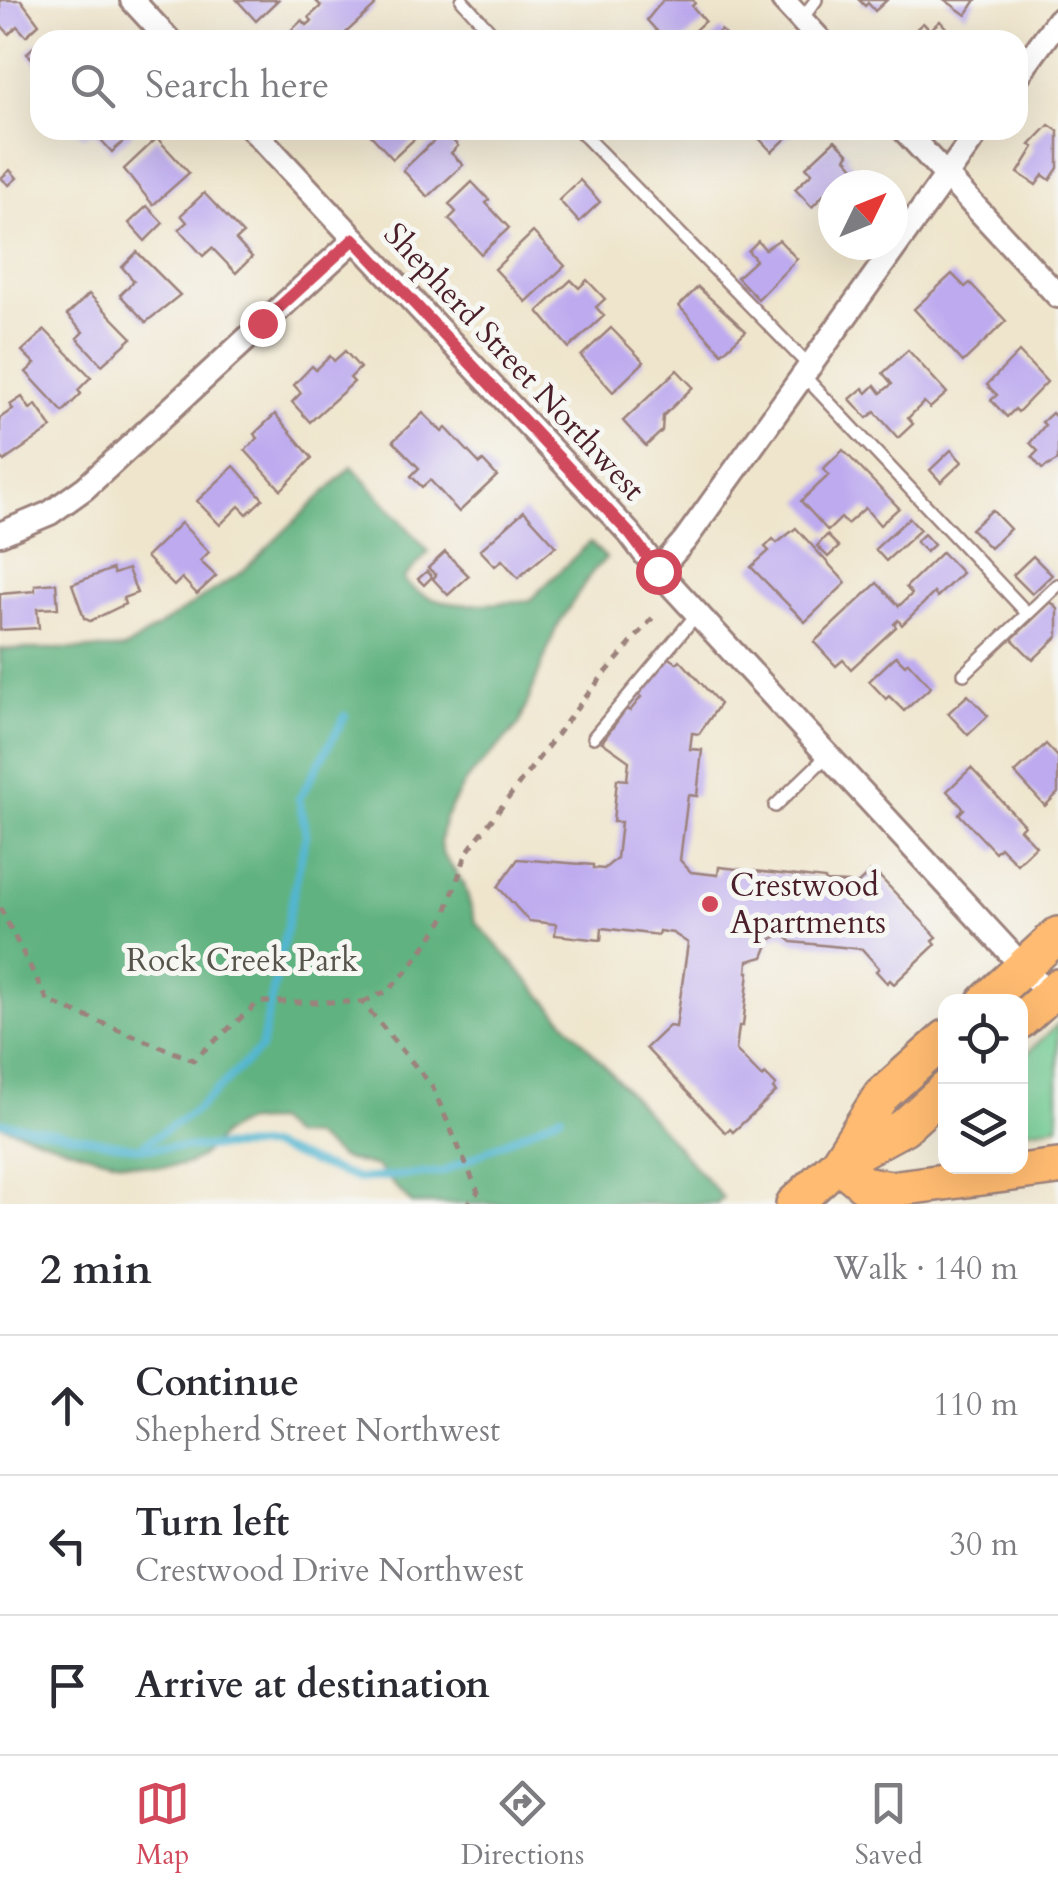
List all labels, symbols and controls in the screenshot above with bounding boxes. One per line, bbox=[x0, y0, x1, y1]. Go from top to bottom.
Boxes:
search box bbox=[30, 30, 1028, 140]
icon: search bbox=[65, 58, 120, 113]
text: Search here bbox=[145, 59, 329, 111]
north arrow bbox=[818, 170, 908, 260]
street label: Shepherd Street Northwest bbox=[373, 214, 655, 510]
route end bbox=[240, 301, 286, 347]
route start bbox=[636, 549, 682, 595]
place label: Crestwood Apartments bbox=[730, 864, 886, 945]
marker: Crestwood Apartments bbox=[699, 893, 721, 915]
park label: Rock Creek Park bbox=[126, 939, 358, 983]
map controls bbox=[938, 994, 1028, 1174]
button: locate bbox=[938, 994, 1028, 1084]
button: layers bbox=[938, 1084, 1028, 1174]
text: 2 min bbox=[40, 1241, 152, 1298]
text: Walk · 140 m bbox=[833, 1247, 1018, 1291]
text: Continue bbox=[135, 1357, 299, 1409]
icon: ahead bbox=[40, 1378, 95, 1433]
text: 110 m bbox=[933, 1383, 1018, 1427]
text: Shepherd Street Northwest bbox=[135, 1409, 500, 1453]
text: Turn left bbox=[135, 1497, 289, 1549]
icon: left bbox=[40, 1518, 95, 1573]
text: 30 m bbox=[950, 1523, 1018, 1567]
text: Crestwood Drive Northwest bbox=[135, 1549, 523, 1593]
icon: arrive bbox=[40, 1658, 95, 1713]
text: Arrive at destination bbox=[135, 1659, 490, 1711]
tab: Map bbox=[135, 1776, 190, 1874]
tab: Directions bbox=[461, 1776, 584, 1874]
tab: Saved bbox=[855, 1776, 923, 1874]

